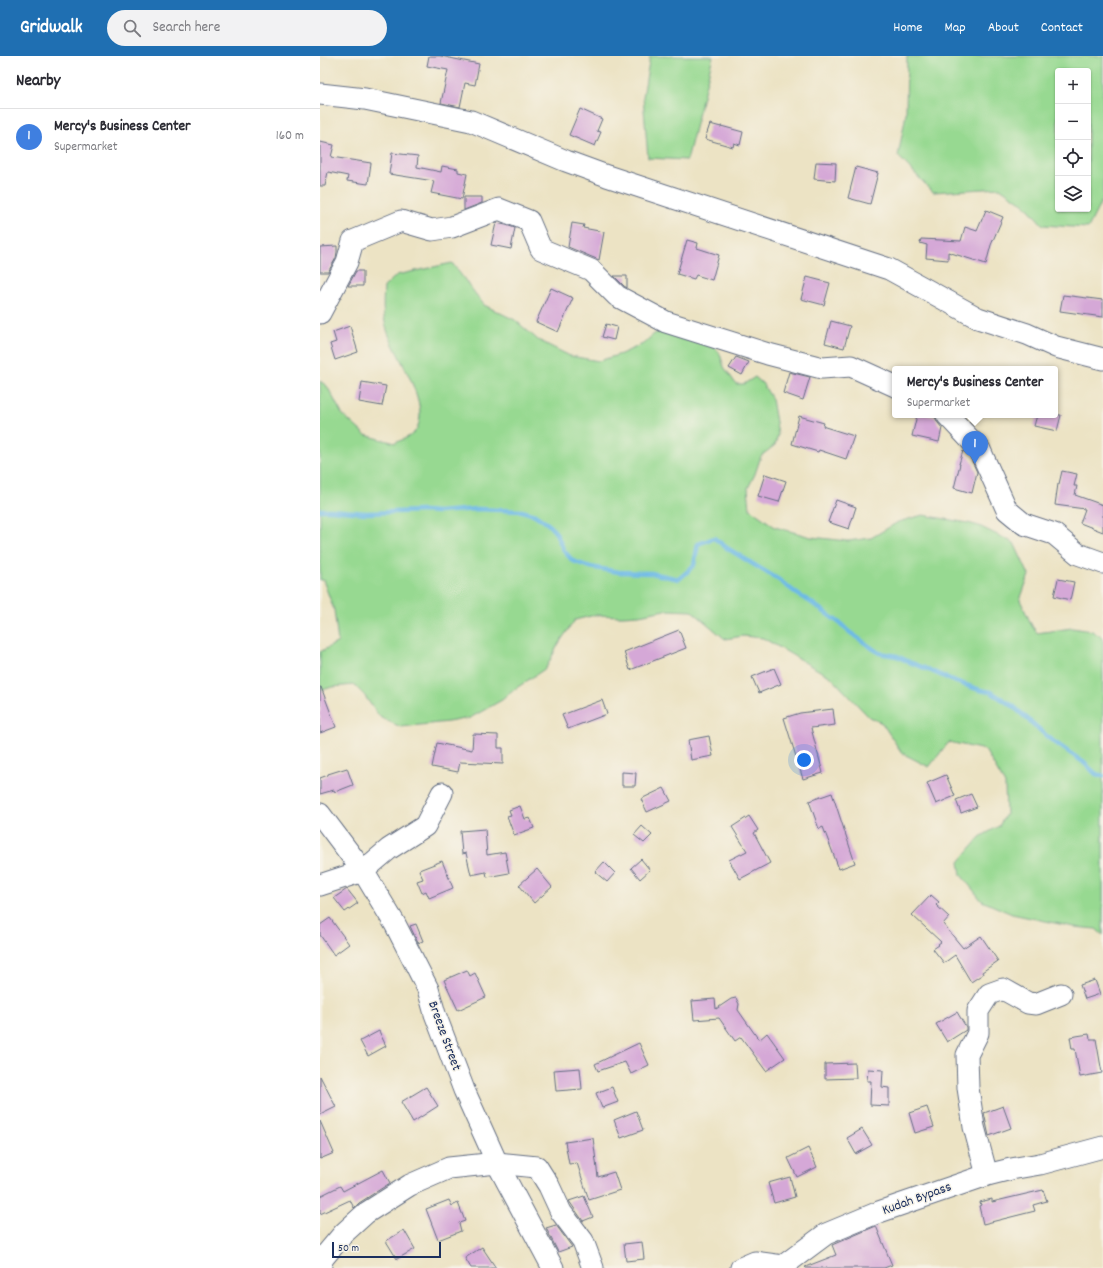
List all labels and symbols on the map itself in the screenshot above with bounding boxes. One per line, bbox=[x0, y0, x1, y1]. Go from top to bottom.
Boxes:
pin: 1 bbox=[962, 431, 988, 464]
your location bbox=[794, 750, 814, 770]
street label: Breeze Street bbox=[422, 998, 466, 1074]
street label: Kudah Bypass bbox=[880, 1177, 955, 1221]
scale bar bbox=[332, 1240, 441, 1259]

